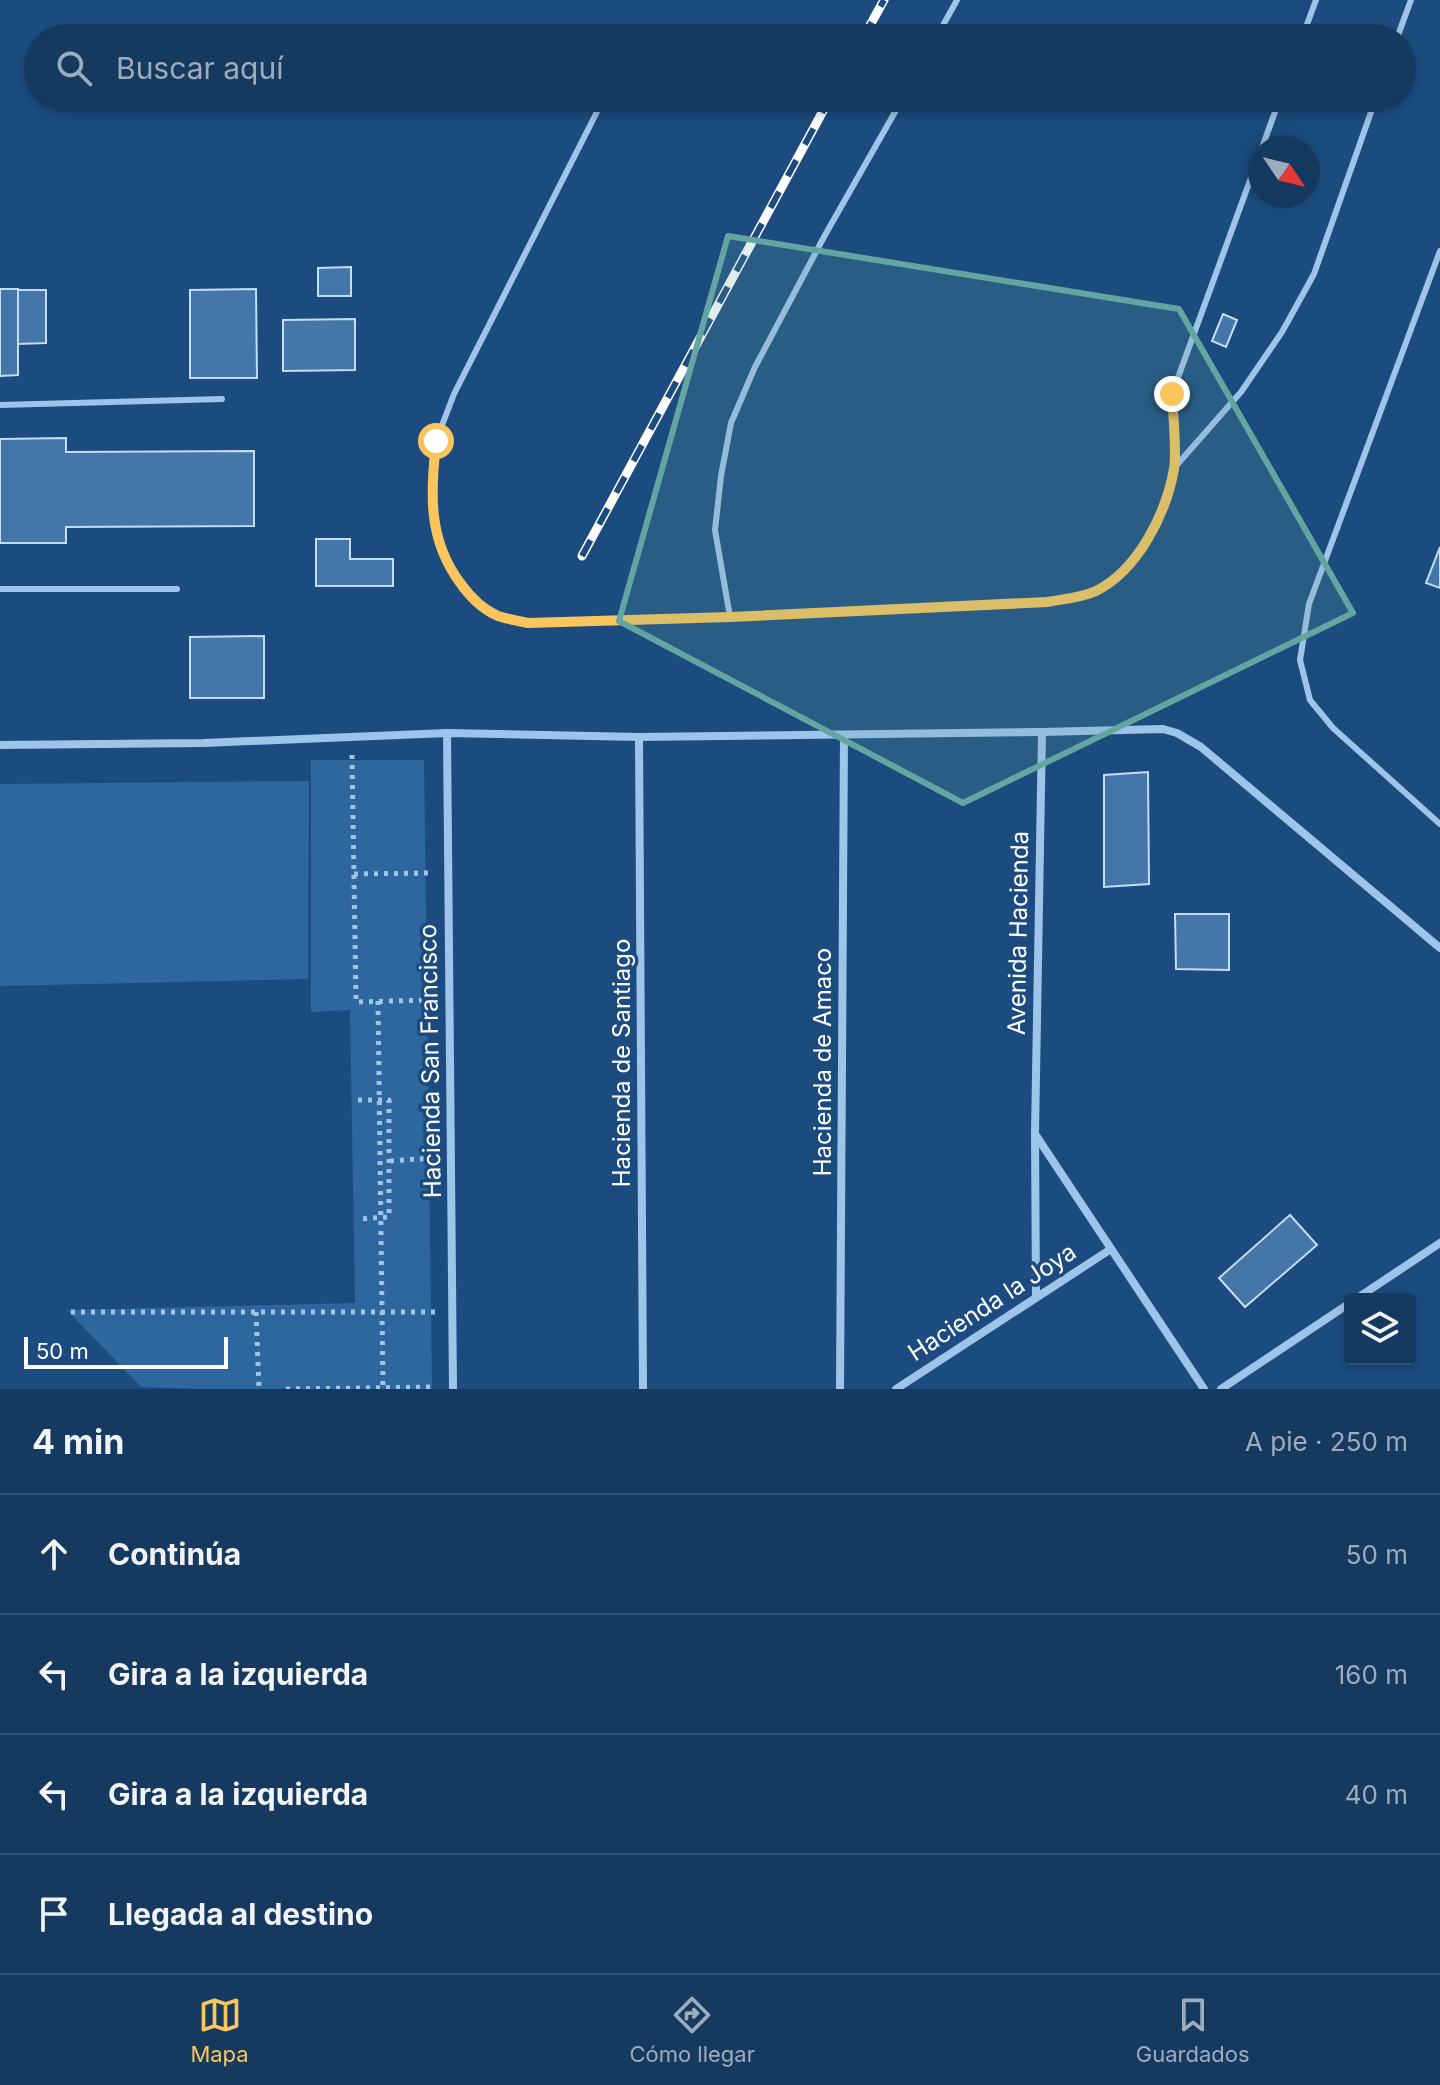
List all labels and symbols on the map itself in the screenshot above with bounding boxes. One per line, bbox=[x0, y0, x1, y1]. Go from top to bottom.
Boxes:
north arrow bbox=[1248, 136, 1320, 208]
route end bbox=[1154, 376, 1190, 412]
route start bbox=[418, 423, 454, 459]
street label: Avenida Hacienda bbox=[1002, 831, 1034, 1035]
street label: Hacienda San Francisco bbox=[413, 924, 447, 1198]
street label: Hacienda de Santiago bbox=[607, 939, 636, 1187]
street label: Hacienda de Amaco bbox=[808, 948, 837, 1176]
street label: Hacienda la Joya bbox=[903, 1237, 1081, 1367]
scale bar bbox=[24, 1333, 228, 1369]

